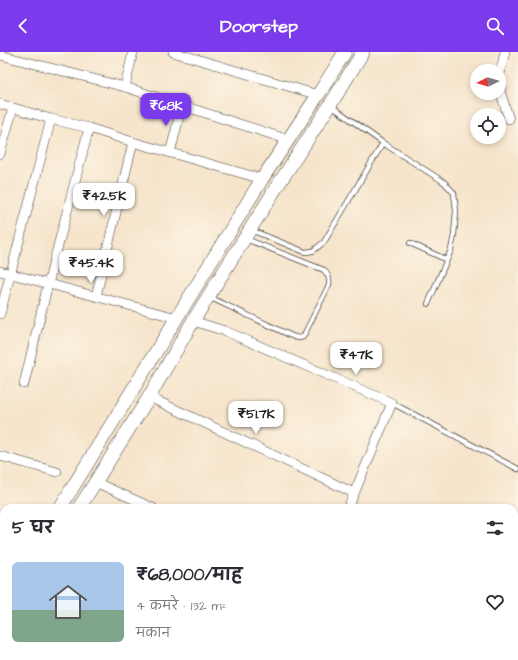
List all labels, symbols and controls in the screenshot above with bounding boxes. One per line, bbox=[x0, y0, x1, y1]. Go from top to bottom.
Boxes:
text: Doorstep bbox=[220, 14, 298, 39]
icon: back bbox=[12, 15, 34, 37]
icon: search bbox=[484, 15, 506, 37]
north arrow bbox=[470, 64, 506, 100]
map controls bbox=[470, 64, 506, 144]
pin: ₹68K bbox=[142, 93, 190, 127]
text: ₹68K bbox=[149, 97, 183, 115]
button: locate bbox=[470, 108, 506, 144]
pin: ₹42.5K bbox=[71, 183, 137, 217]
text: ₹42.5K bbox=[82, 187, 126, 205]
pin: ₹45.4K bbox=[58, 250, 124, 284]
text: ₹45.4K bbox=[68, 254, 114, 272]
pin: ₹47K bbox=[332, 342, 380, 376]
text: ₹47K bbox=[339, 346, 373, 364]
pin: ₹51.7K bbox=[223, 401, 289, 435]
text: ₹51.7K bbox=[237, 405, 275, 423]
text: 5 घर bbox=[12, 516, 53, 540]
icon: filters bbox=[484, 517, 506, 539]
text: ₹68,000/माह bbox=[136, 563, 242, 587]
icon: home bbox=[44, 578, 92, 626]
icon: heart bbox=[484, 591, 506, 613]
text: 4 कमरे · 132 m² bbox=[136, 597, 227, 615]
text: मकान bbox=[136, 624, 170, 642]

